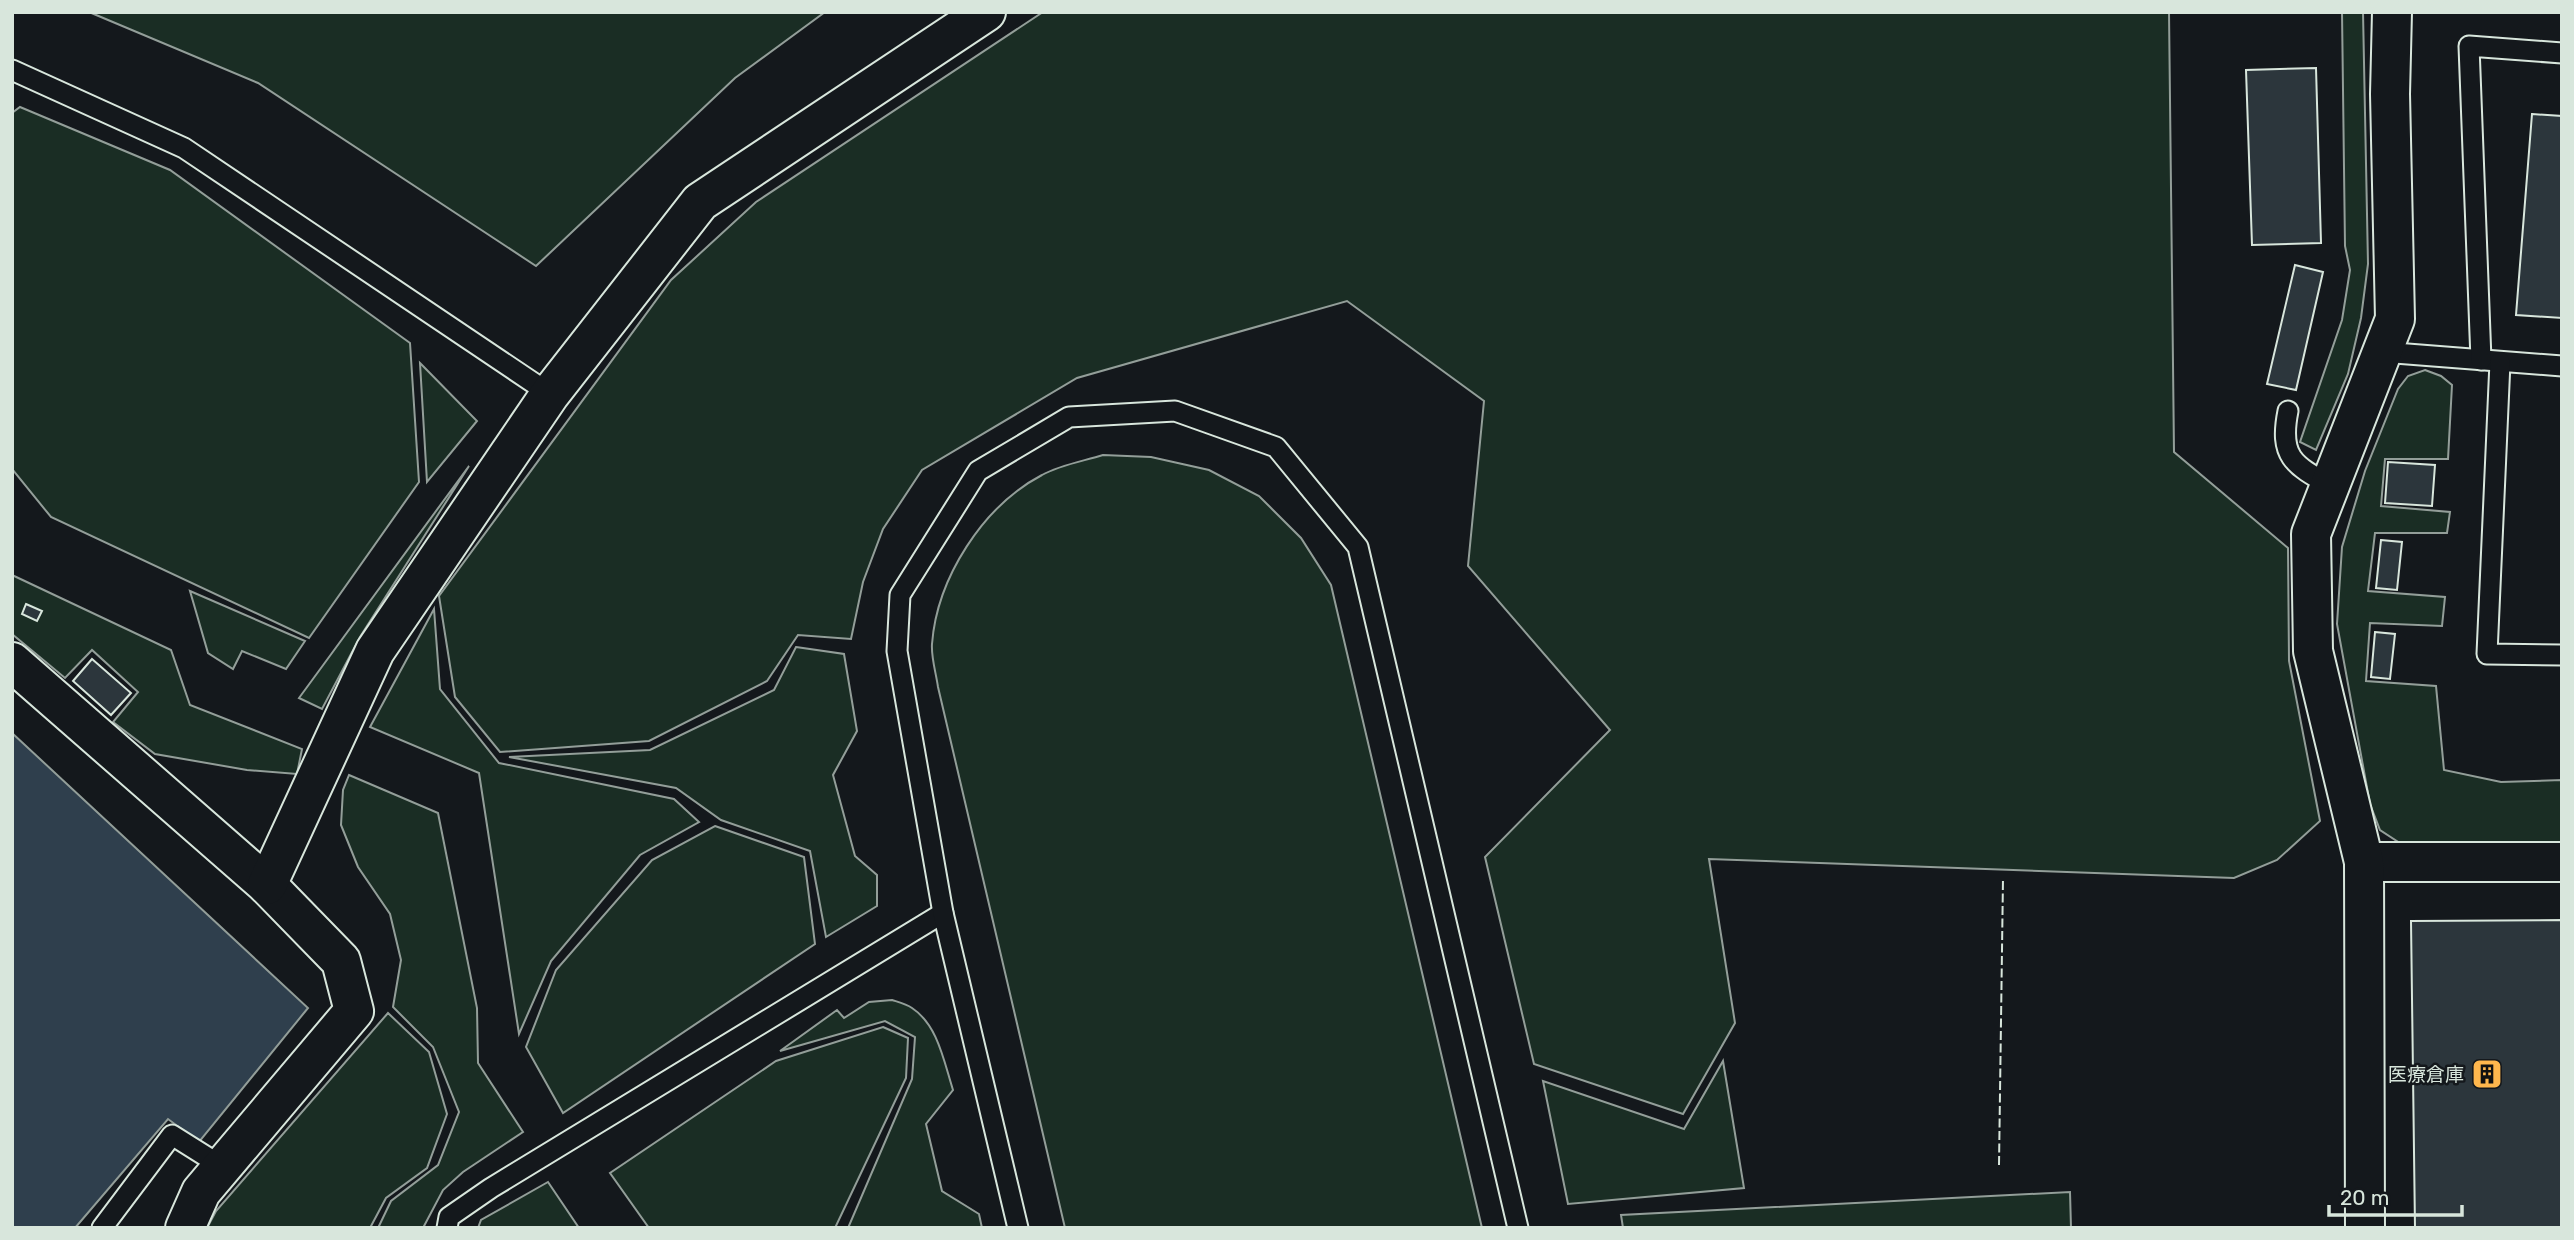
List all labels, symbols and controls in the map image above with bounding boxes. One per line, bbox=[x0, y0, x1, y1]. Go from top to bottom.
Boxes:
building icon: 医療倉庫 bbox=[2470, 1057, 2504, 1091]
place label: 医療倉庫 bbox=[2388, 1063, 2464, 1086]
scale bar bbox=[2329, 1174, 2462, 1218]
text: 20 m bbox=[2340, 1185, 2389, 1210]

